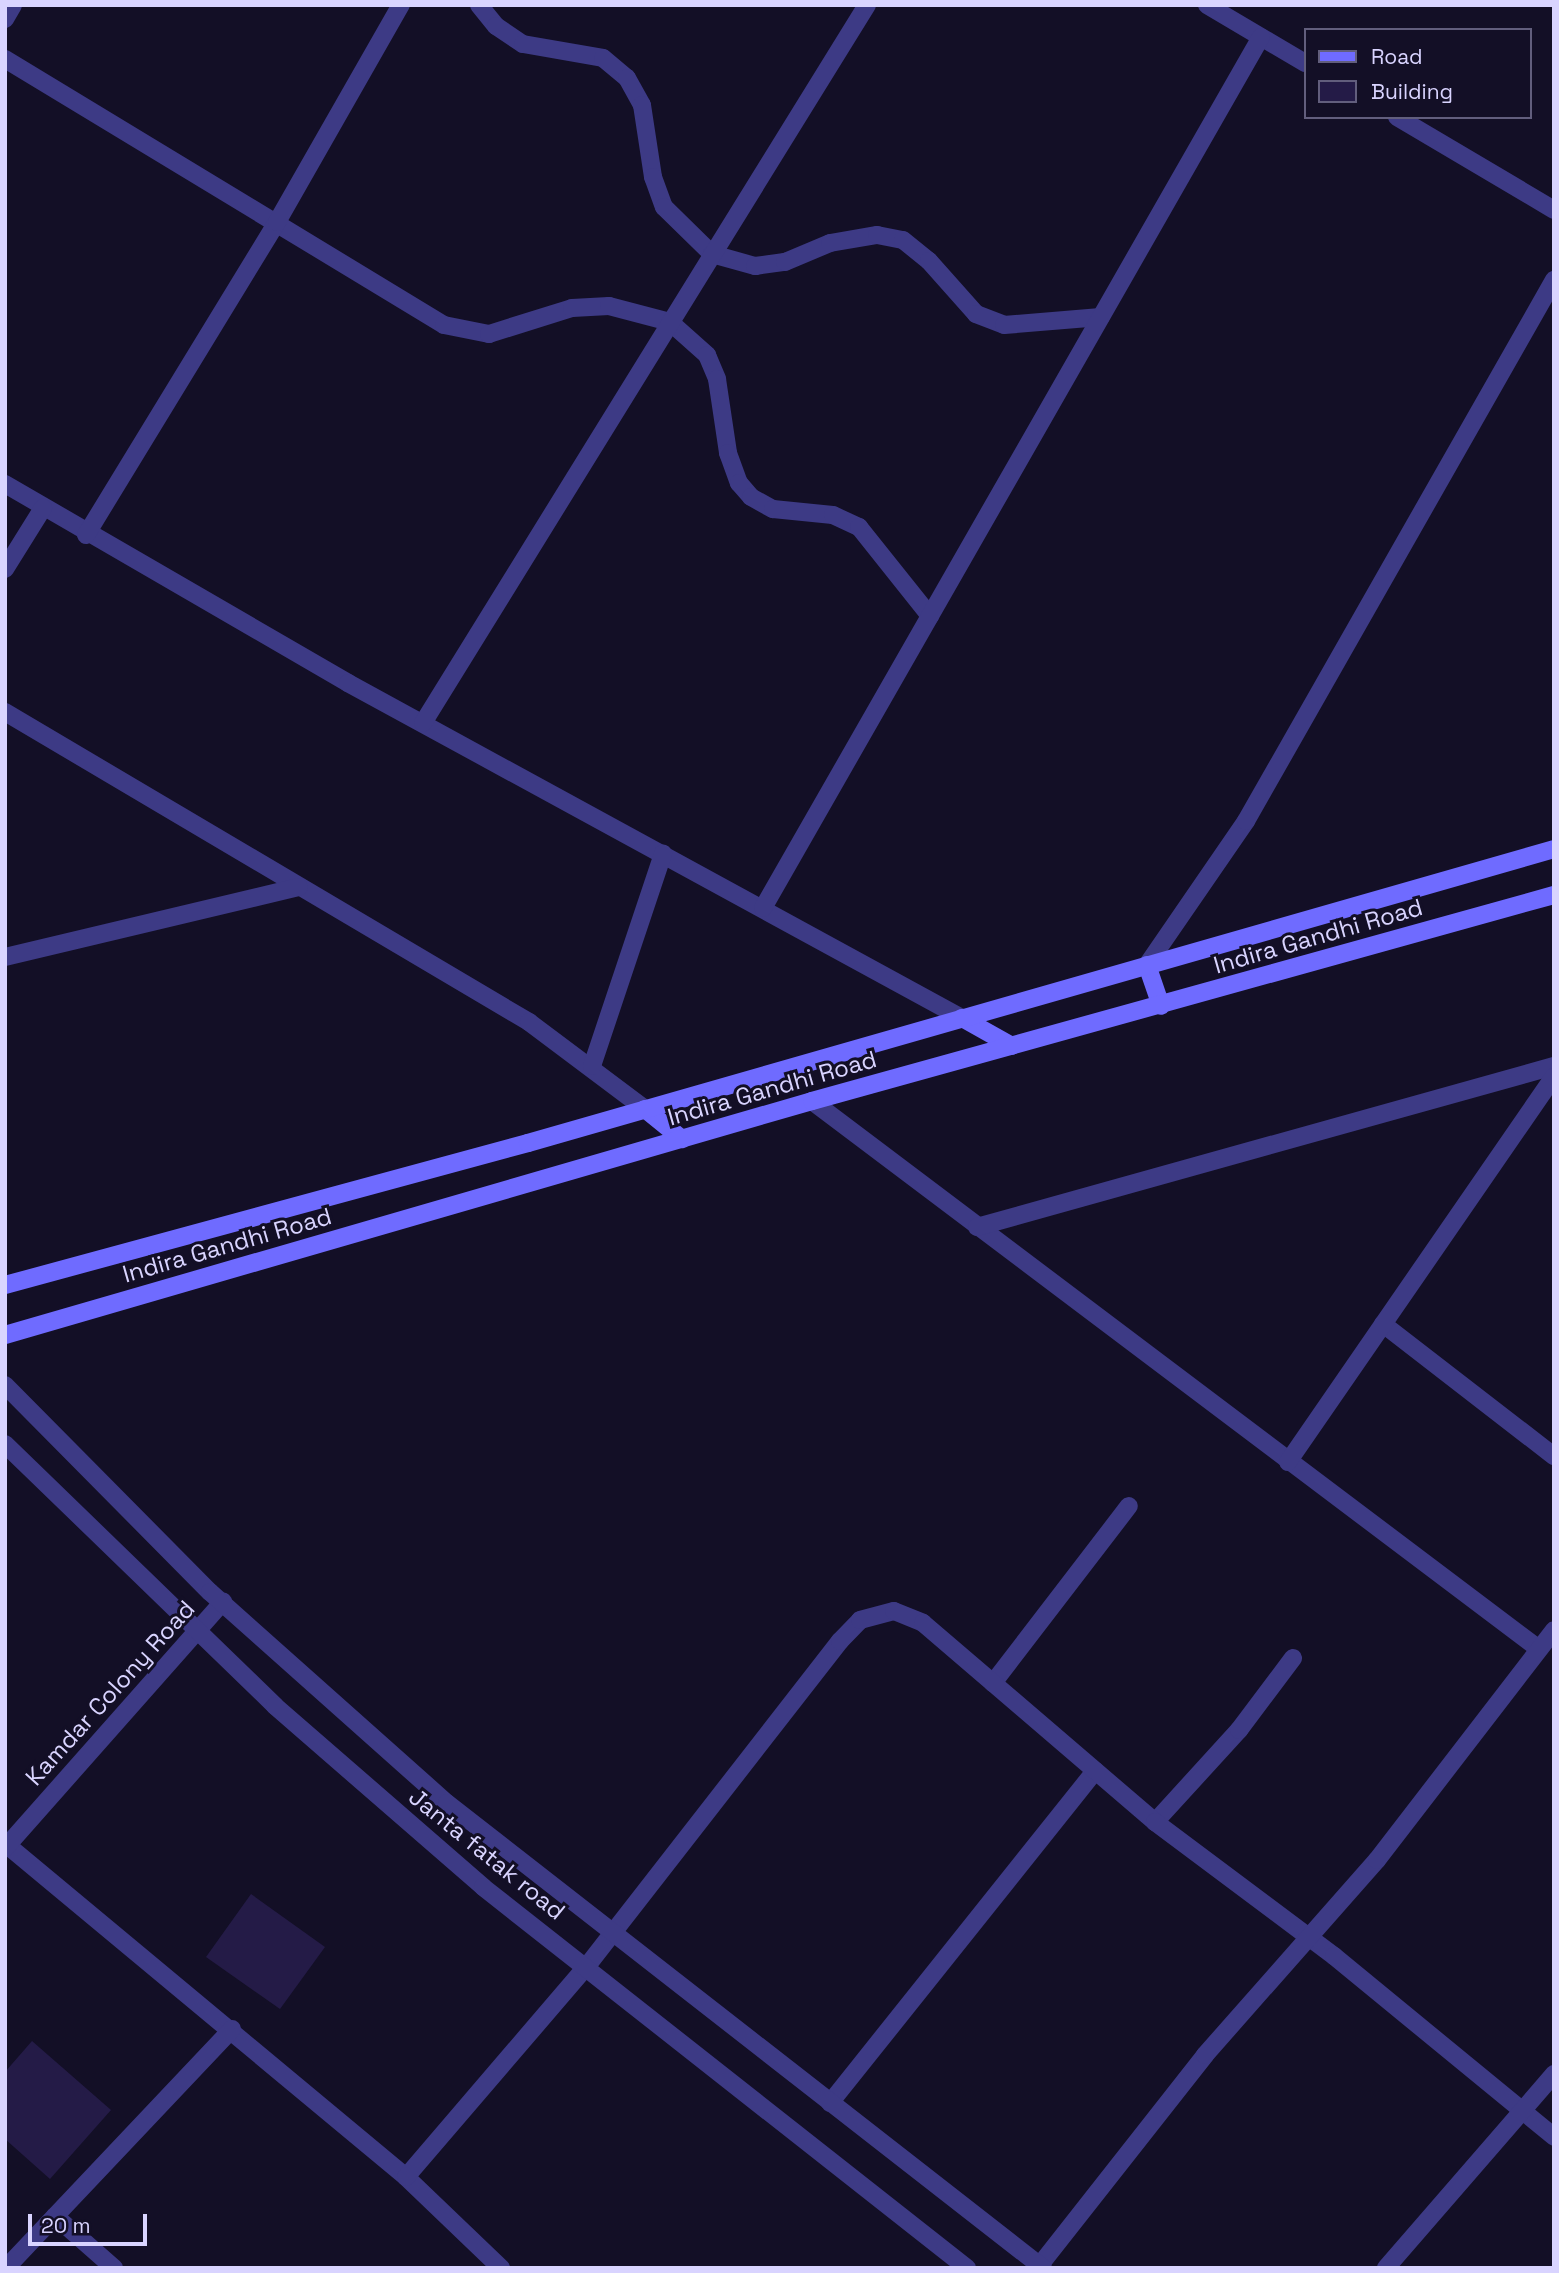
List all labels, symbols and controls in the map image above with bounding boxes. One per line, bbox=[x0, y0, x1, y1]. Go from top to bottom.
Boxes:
legend bbox=[1304, 28, 1531, 119]
text: Road bbox=[1371, 43, 1423, 70]
text: Building bbox=[1371, 78, 1453, 105]
street label: Indira Gandhi Road bbox=[1210, 892, 1426, 980]
street label: Indira Gandhi Road bbox=[664, 1044, 880, 1132]
street label: Indira Gandhi Road bbox=[119, 1201, 335, 1289]
street label: Kamdar Colony Road bbox=[19, 1595, 201, 1791]
street label: Janta fatak road bbox=[403, 1782, 571, 1926]
scale bar bbox=[32, 2200, 150, 2244]
text: 20 m bbox=[41, 2212, 91, 2239]

